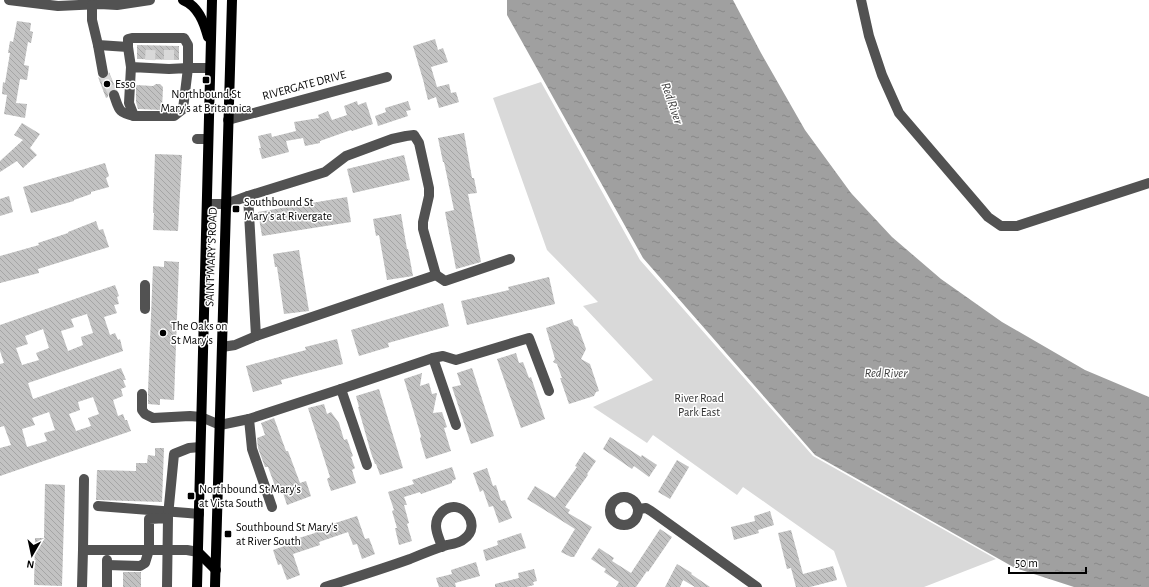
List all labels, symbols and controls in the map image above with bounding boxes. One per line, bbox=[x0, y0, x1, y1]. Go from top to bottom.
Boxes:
street label: RIVERGATE DRIVE bbox=[261, 68, 347, 102]
marker: Northbound St Mary's at Britannica bbox=[201, 75, 211, 85]
place label: Esso bbox=[115, 78, 136, 90]
marker: Esso bbox=[102, 79, 112, 89]
water label: Red River bbox=[658, 81, 685, 127]
place label: Northbound St Mary's at Britannica bbox=[160, 88, 252, 115]
place label: Southbound St Mary's at Rivergate bbox=[244, 196, 332, 223]
marker: Southbound St Mary's at Rivergate bbox=[231, 204, 241, 214]
street label: SAINT MARY'S ROAD bbox=[203, 207, 219, 307]
place label: The Oaks on St Mary's bbox=[171, 320, 228, 347]
marker: The Oaks on St Mary's bbox=[158, 328, 168, 338]
water label: Red River bbox=[865, 367, 908, 380]
park label: River Road Park East bbox=[674, 392, 724, 418]
place label: Northbound St Mary's at Vista South bbox=[199, 483, 301, 509]
marker: Northbound St Mary's at Vista South bbox=[186, 491, 196, 501]
place label: Southbound St Mary's at River South bbox=[236, 521, 338, 547]
marker: Southbound St Mary's at River South bbox=[223, 529, 233, 539]
north arrow bbox=[12, 535, 52, 575]
scale bar bbox=[1009, 549, 1086, 575]
text: 50 m bbox=[1015, 557, 1038, 569]
text: N bbox=[26, 558, 35, 570]

